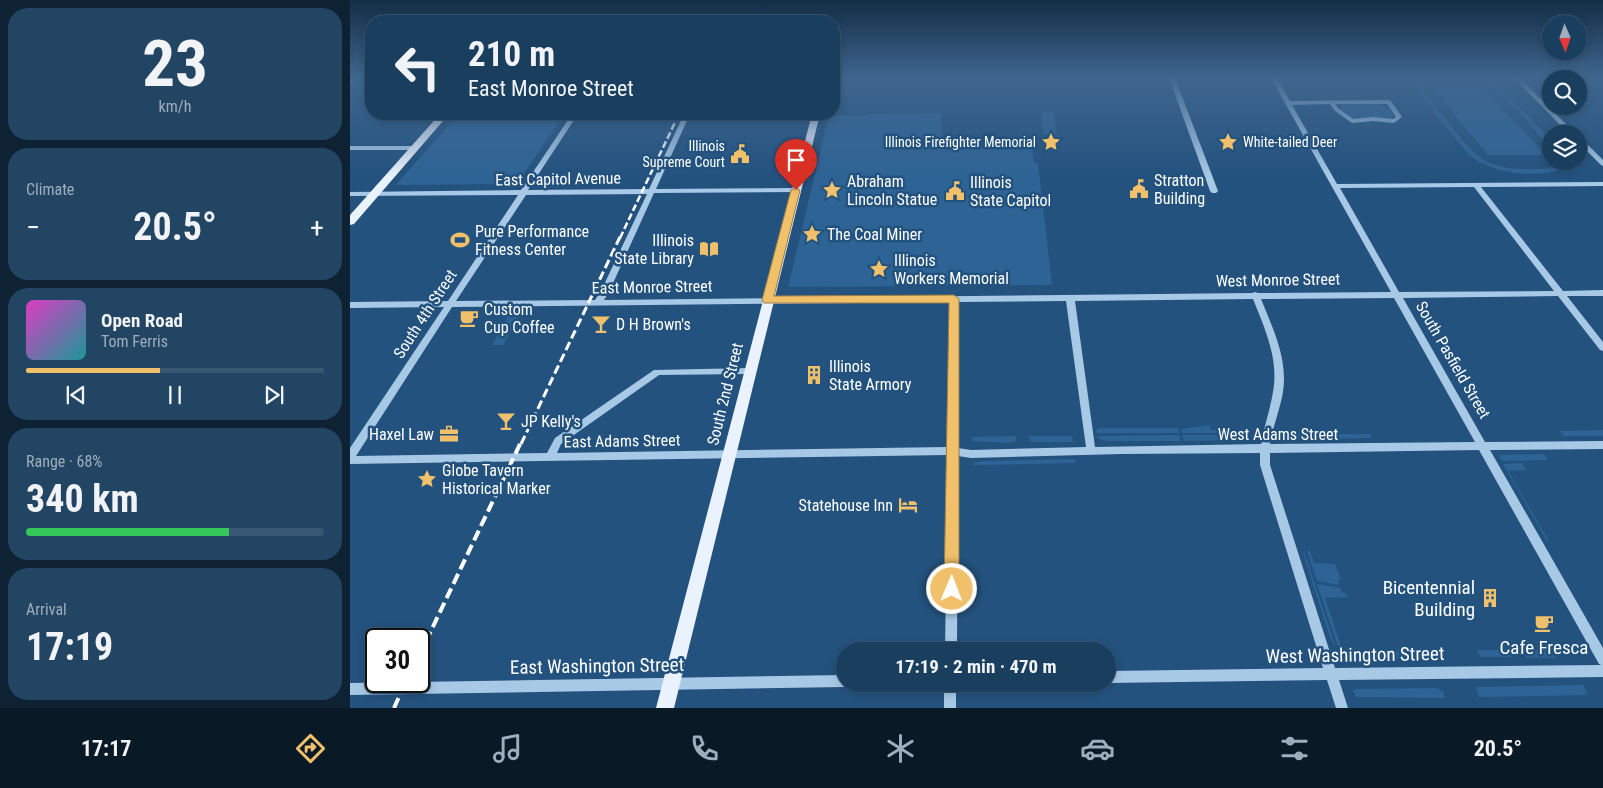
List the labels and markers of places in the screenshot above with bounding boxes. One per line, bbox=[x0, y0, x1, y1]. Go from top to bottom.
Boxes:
place icon: Illinois Firefighter Memorial bbox=[1040, 131, 1062, 153]
place icon: White-tailed Deer bbox=[1217, 131, 1239, 153]
place label: Illinois Firefighter Memorial bbox=[885, 134, 1036, 150]
place label: White-tailed Deer bbox=[1243, 134, 1337, 150]
place label: Illinois Supreme Court bbox=[643, 138, 725, 170]
pin bbox=[775, 139, 817, 190]
public building icon: Illinois Supreme Court bbox=[729, 143, 751, 165]
place label: Stratton Building bbox=[1154, 171, 1205, 208]
place label: Abraham Lincoln Statue bbox=[847, 172, 937, 209]
place label: Illinois State Capitol bbox=[970, 173, 1051, 210]
public building icon: Stratton Building bbox=[1128, 178, 1150, 200]
place icon: Abraham Lincoln Statue bbox=[821, 179, 843, 201]
public building icon: Illinois State Capitol bbox=[944, 180, 966, 202]
place label: Pure Performance Fitness Center bbox=[475, 222, 589, 259]
place icon: The Coal Miner bbox=[801, 223, 823, 245]
place label: The Coal Miner bbox=[827, 225, 922, 244]
sports icon: Pure Performance Fitness Center bbox=[449, 229, 471, 251]
place label: Illinois State Library bbox=[614, 231, 694, 268]
library icon: Illinois State Library bbox=[698, 238, 720, 260]
place label: Illinois Workers Memorial bbox=[894, 251, 1009, 288]
place icon: Illinois Workers Memorial bbox=[868, 258, 890, 280]
place label: Custom Cup Coffee bbox=[484, 300, 554, 337]
cafe icon: Custom Cup Coffee bbox=[458, 307, 480, 329]
bar icon: D H Brown's bbox=[590, 313, 612, 335]
place label: D H Brown's bbox=[616, 315, 691, 334]
place label: Illinois State Armory bbox=[829, 357, 912, 394]
building icon: Illinois State Armory bbox=[803, 364, 825, 386]
bar icon: JP Kelly's bbox=[495, 410, 517, 432]
place label: JP Kelly's bbox=[521, 412, 581, 431]
office icon: Haxel Law bbox=[438, 423, 460, 445]
place label: Haxel Law bbox=[369, 425, 434, 444]
place label: Globe Tavern Historical Marker bbox=[442, 461, 551, 498]
place icon: Globe Tavern Historical Marker bbox=[416, 468, 438, 490]
hotel icon: Statehouse Inn bbox=[897, 494, 919, 516]
place label: Statehouse Inn bbox=[799, 496, 893, 515]
place label: Bicentennial Building bbox=[1383, 576, 1475, 621]
building icon: Bicentennial Building bbox=[1479, 587, 1501, 609]
cafe icon: Cafe Fresca bbox=[1533, 612, 1555, 634]
place label: Cafe Fresca bbox=[1500, 636, 1588, 659]

